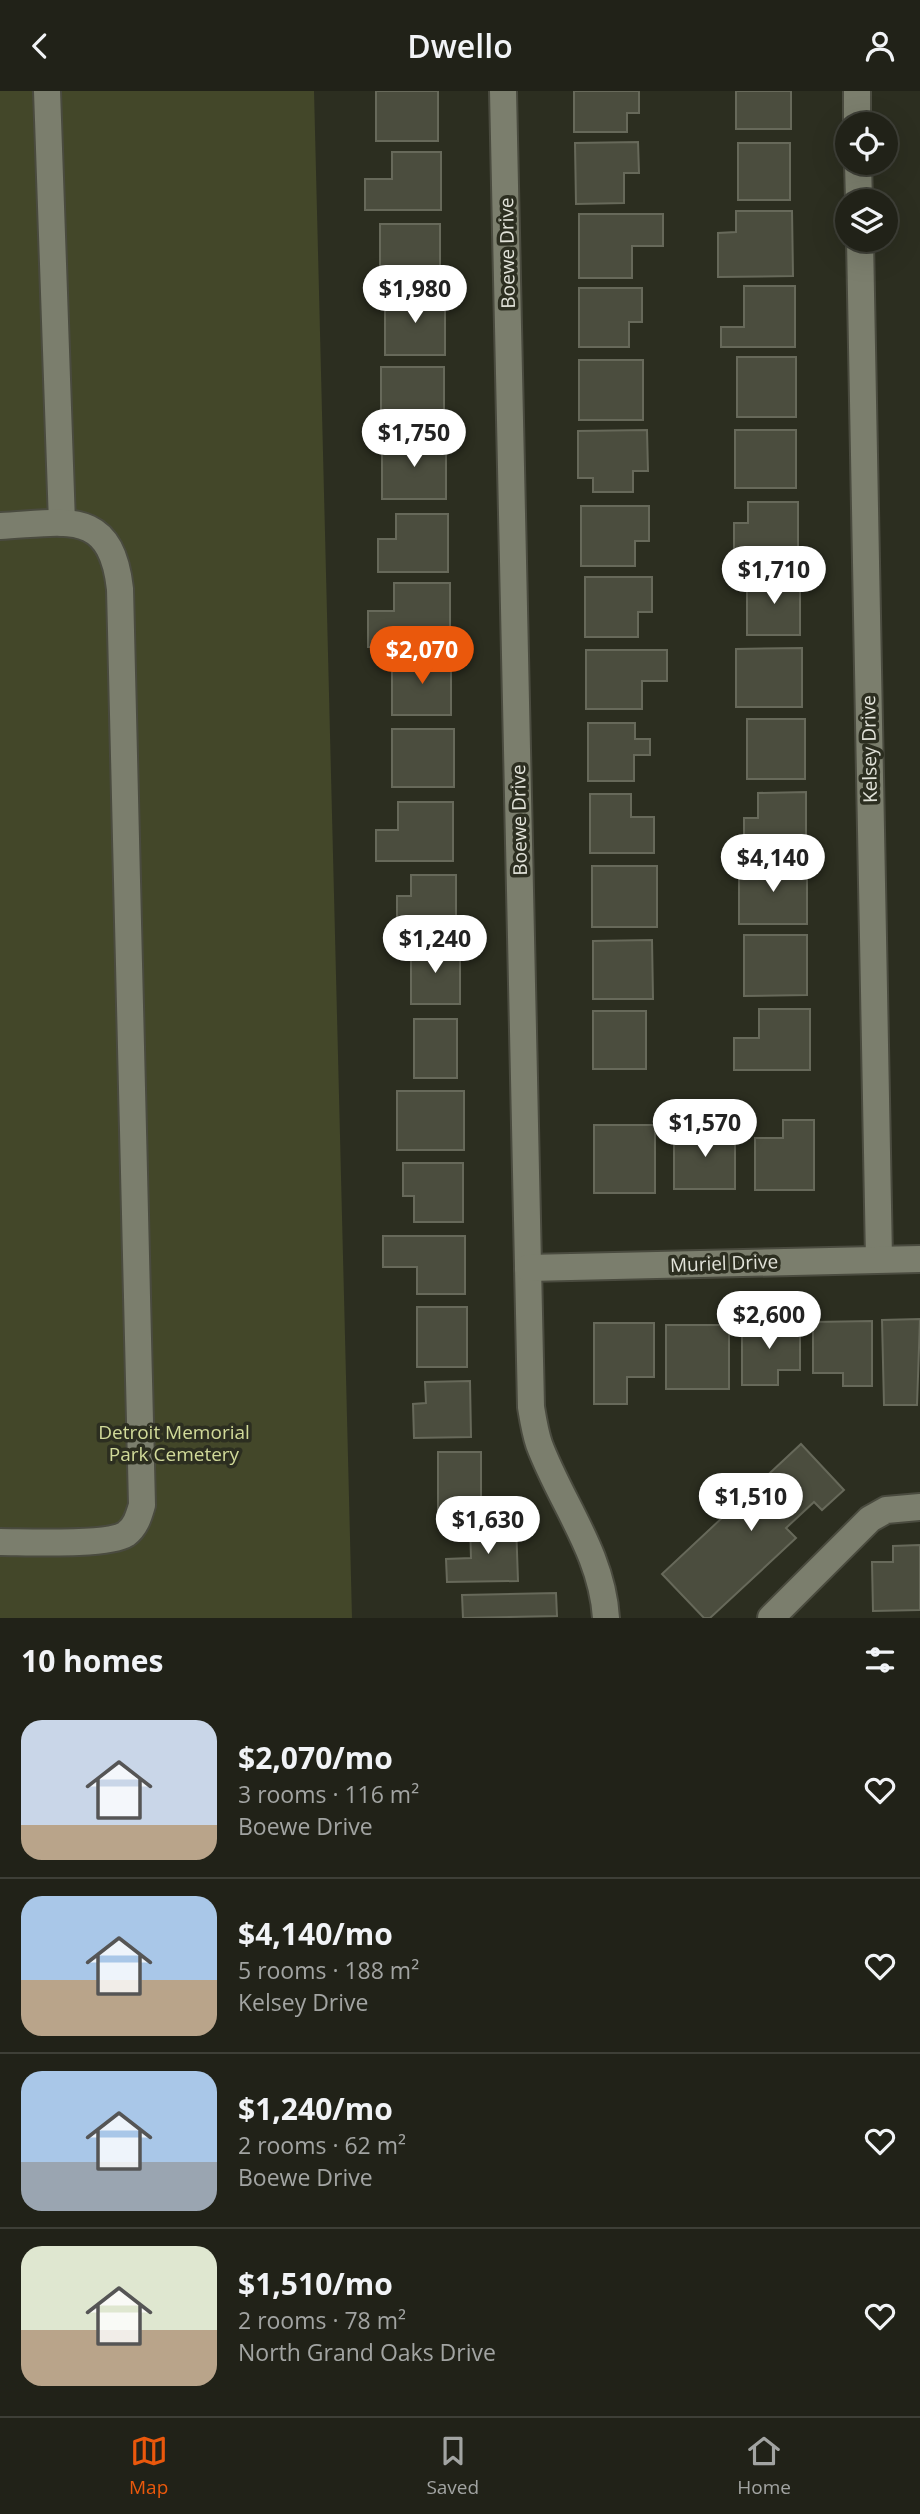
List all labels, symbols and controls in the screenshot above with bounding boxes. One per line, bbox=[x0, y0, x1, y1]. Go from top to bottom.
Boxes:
text: Dwello bbox=[407, 24, 513, 67]
icon: back bbox=[21, 27, 59, 65]
icon: person bbox=[861, 27, 899, 65]
map controls bbox=[835, 112, 898, 252]
button: locate bbox=[835, 112, 898, 175]
button: layers bbox=[835, 189, 898, 252]
street label: Boewe Drive bbox=[493, 197, 521, 309]
pin: $1,980 bbox=[358, 265, 472, 325]
text: $1,980 bbox=[379, 272, 451, 304]
pin: $1,750 bbox=[357, 409, 471, 469]
text: $1,750 bbox=[378, 416, 450, 448]
pin: $1,710 bbox=[717, 547, 831, 606]
text: $1,710 bbox=[738, 553, 810, 585]
pin: $2,070 bbox=[365, 627, 479, 686]
text: $2,070 bbox=[386, 633, 458, 665]
street label: Kelsey Drive bbox=[855, 695, 883, 803]
street label: Boewe Drive bbox=[505, 764, 533, 876]
pin: $4,140 bbox=[716, 835, 830, 894]
text: $4,140 bbox=[737, 841, 809, 873]
pin: $1,240 bbox=[378, 915, 492, 975]
text: $1,240 bbox=[399, 922, 471, 954]
pin: $1,570 bbox=[648, 1100, 762, 1159]
text: $1,570 bbox=[669, 1106, 741, 1138]
street label: Muriel Drive bbox=[669, 1248, 779, 1278]
pin: $2,600 bbox=[712, 1291, 826, 1351]
text: $2,600 bbox=[733, 1298, 805, 1330]
park label: Detroit Memorial Park Cemetery bbox=[98, 1419, 250, 1467]
pin: $1,510 bbox=[694, 1473, 808, 1533]
text: $1,510 bbox=[715, 1480, 787, 1512]
pin: $1,630 bbox=[431, 1497, 545, 1556]
text: $1,630 bbox=[452, 1503, 524, 1535]
text: 10 homes bbox=[21, 1640, 164, 1681]
icon: filters bbox=[861, 1641, 899, 1679]
text: $2,070/mo bbox=[238, 1737, 393, 1778]
icon: home bbox=[77, 1748, 161, 1832]
icon: heart bbox=[861, 1771, 899, 1809]
text: 3 rooms · 116 m² bbox=[238, 1778, 419, 1810]
text: Boewe Drive bbox=[238, 1810, 373, 1842]
text: $4,140/mo bbox=[238, 1913, 393, 1954]
icon: home bbox=[77, 1924, 161, 2008]
icon: heart bbox=[861, 1947, 899, 1985]
text: 5 rooms · 188 m² bbox=[238, 1954, 419, 1986]
text: Kelsey Drive bbox=[238, 1986, 368, 2018]
text: $1,240/mo bbox=[238, 2088, 393, 2129]
icon: home bbox=[77, 2099, 161, 2183]
icon: heart bbox=[861, 2122, 899, 2160]
text: 2 rooms · 62 m² bbox=[238, 2129, 406, 2161]
text: Boewe Drive bbox=[238, 2161, 373, 2193]
text: $1,510/mo bbox=[238, 2263, 393, 2304]
icon: home bbox=[77, 2274, 161, 2358]
icon: heart bbox=[861, 2297, 899, 2335]
text: 2 rooms · 78 m² bbox=[238, 2304, 406, 2336]
text: North Grand Oaks Drive bbox=[238, 2336, 496, 2368]
tab: Map bbox=[129, 2432, 168, 2500]
tab: Saved bbox=[426, 2432, 479, 2500]
tab: Home bbox=[737, 2432, 791, 2500]

